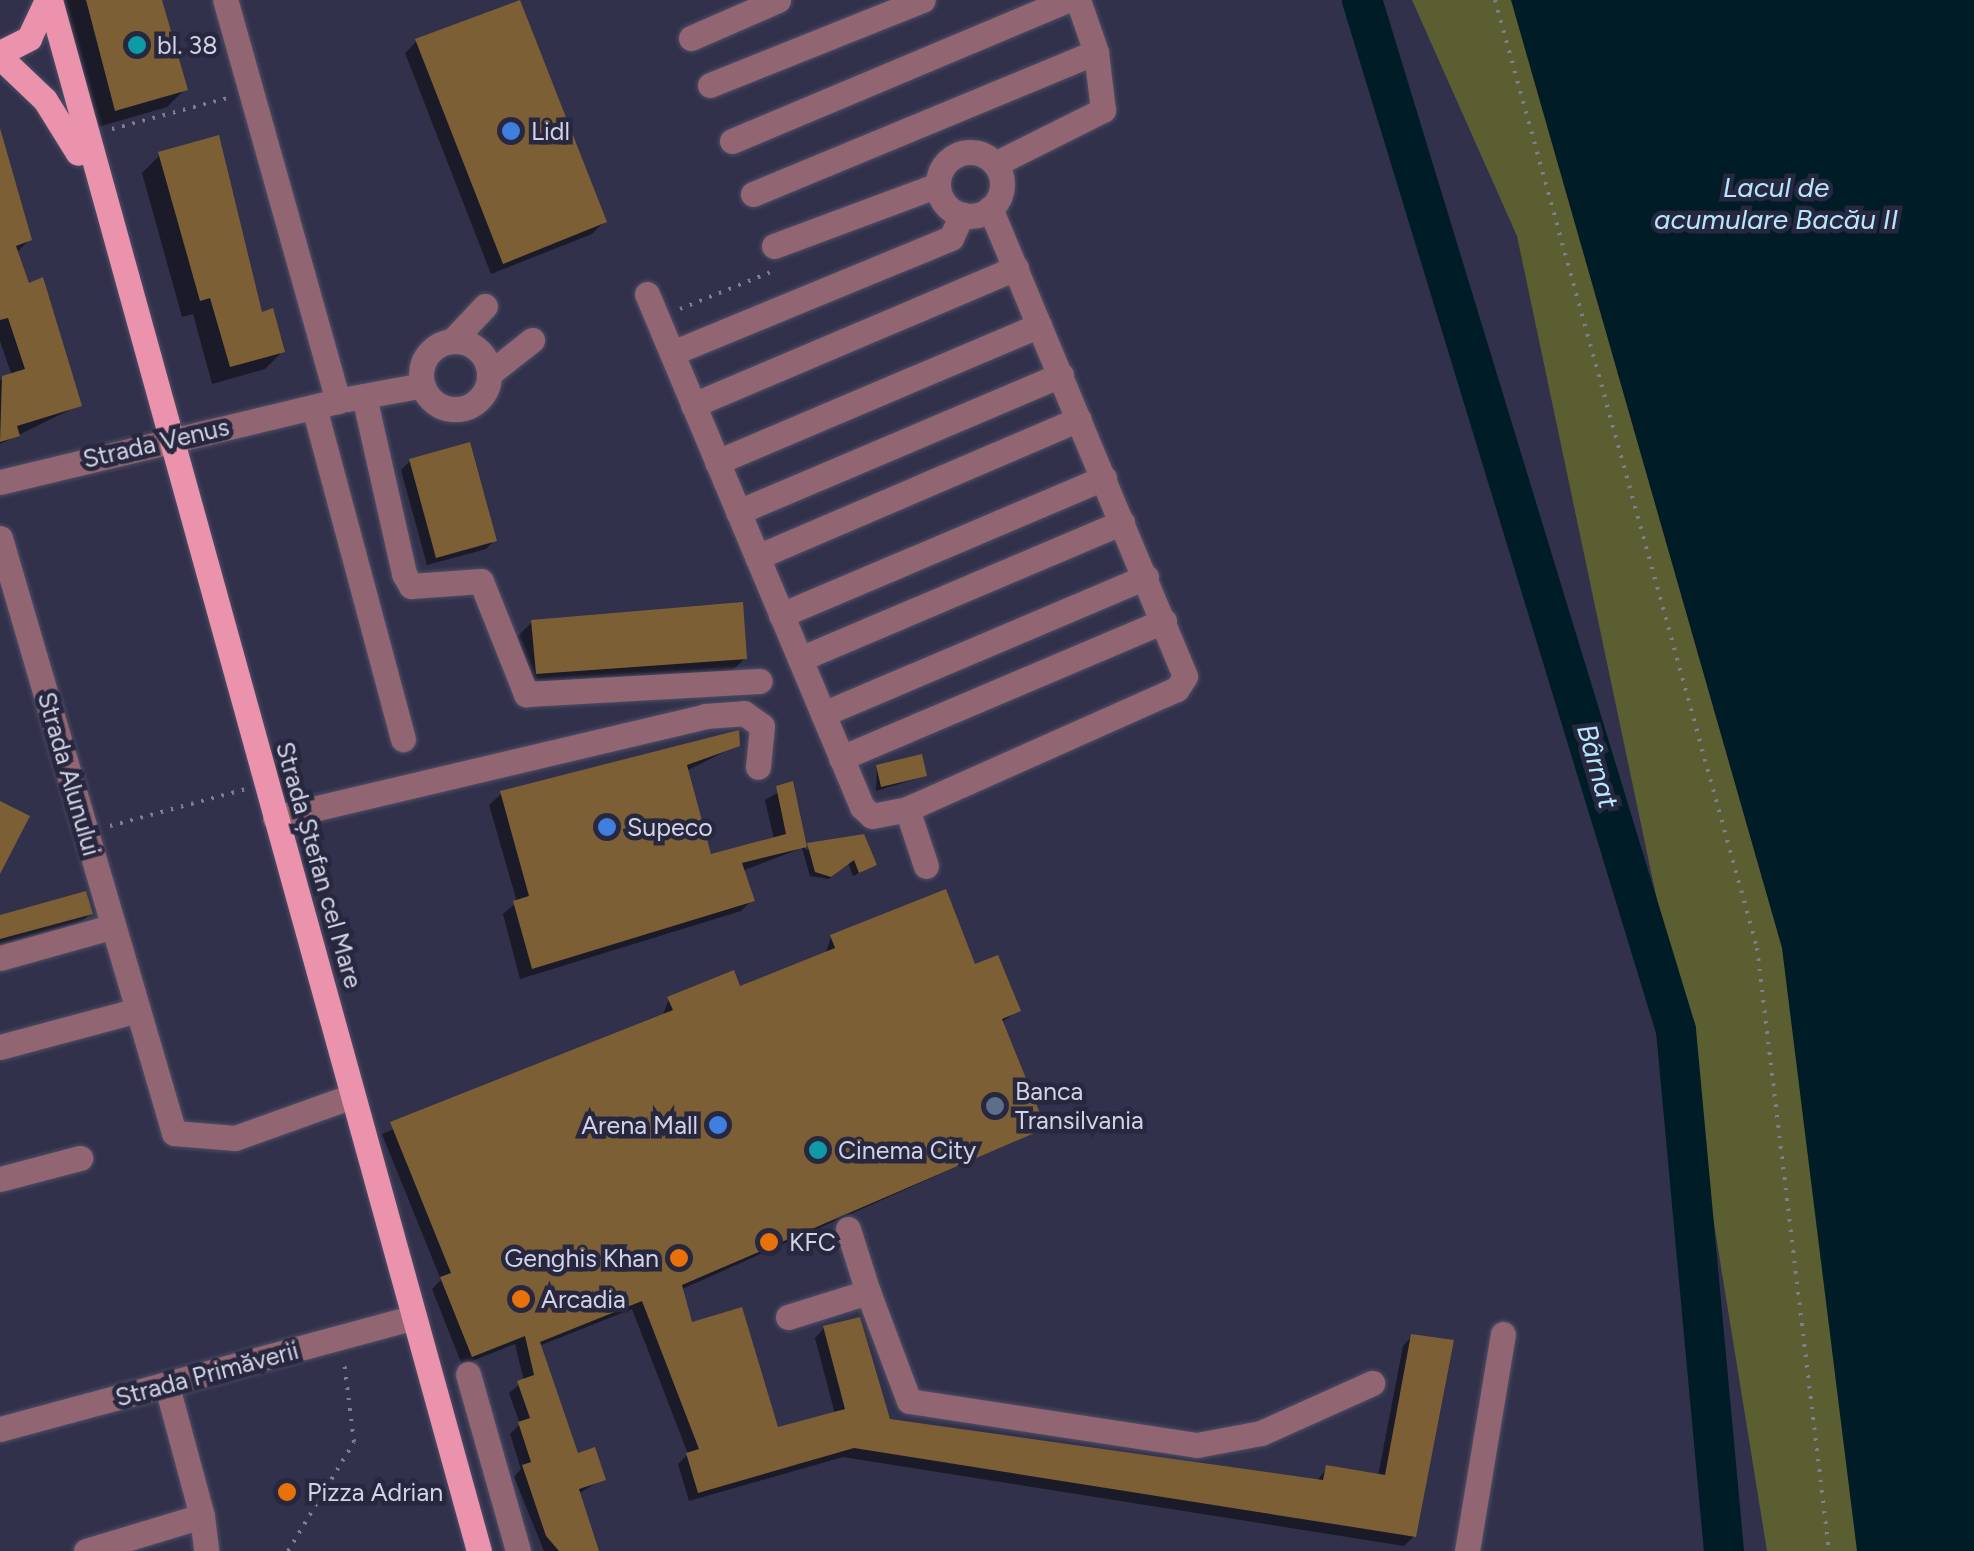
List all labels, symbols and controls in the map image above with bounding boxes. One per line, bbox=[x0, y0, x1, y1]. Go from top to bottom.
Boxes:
place label: bl. 38 bbox=[157, 30, 217, 60]
marker: bl. 38 bbox=[126, 34, 148, 56]
place label: Lidl bbox=[531, 116, 570, 146]
marker: Lidl bbox=[500, 120, 522, 142]
water label: Lacul de acumulare Bacău II bbox=[1654, 170, 1898, 236]
street label: Strada Venus bbox=[80, 412, 232, 474]
street label: Strada Alunului bbox=[31, 689, 107, 859]
water label: Bârnat bbox=[1570, 720, 1626, 812]
street label: Strada Ștefan cel Mare bbox=[269, 738, 369, 992]
place label: Supeco bbox=[627, 812, 713, 842]
marker: Supeco bbox=[596, 816, 618, 838]
place label: Banca Transilvania bbox=[1015, 1077, 1144, 1136]
marker: Banca Transilvania bbox=[984, 1095, 1006, 1117]
place label: Arena Mall bbox=[581, 1110, 698, 1140]
marker: Arena Mall bbox=[707, 1114, 729, 1136]
place label: Cinema City bbox=[838, 1135, 976, 1165]
marker: Cinema City bbox=[807, 1139, 829, 1161]
place label: KFC bbox=[789, 1227, 836, 1257]
marker: KFC bbox=[758, 1231, 780, 1253]
place label: Genghis Khan bbox=[504, 1243, 659, 1273]
marker: Genghis Khan bbox=[668, 1247, 690, 1269]
place label: Arcadia bbox=[541, 1284, 626, 1314]
marker: Arcadia bbox=[510, 1288, 532, 1310]
street label: Strada Primăverii bbox=[112, 1335, 302, 1413]
place label: Pizza Adrian bbox=[307, 1477, 443, 1507]
marker: Pizza Adrian bbox=[276, 1481, 298, 1503]

